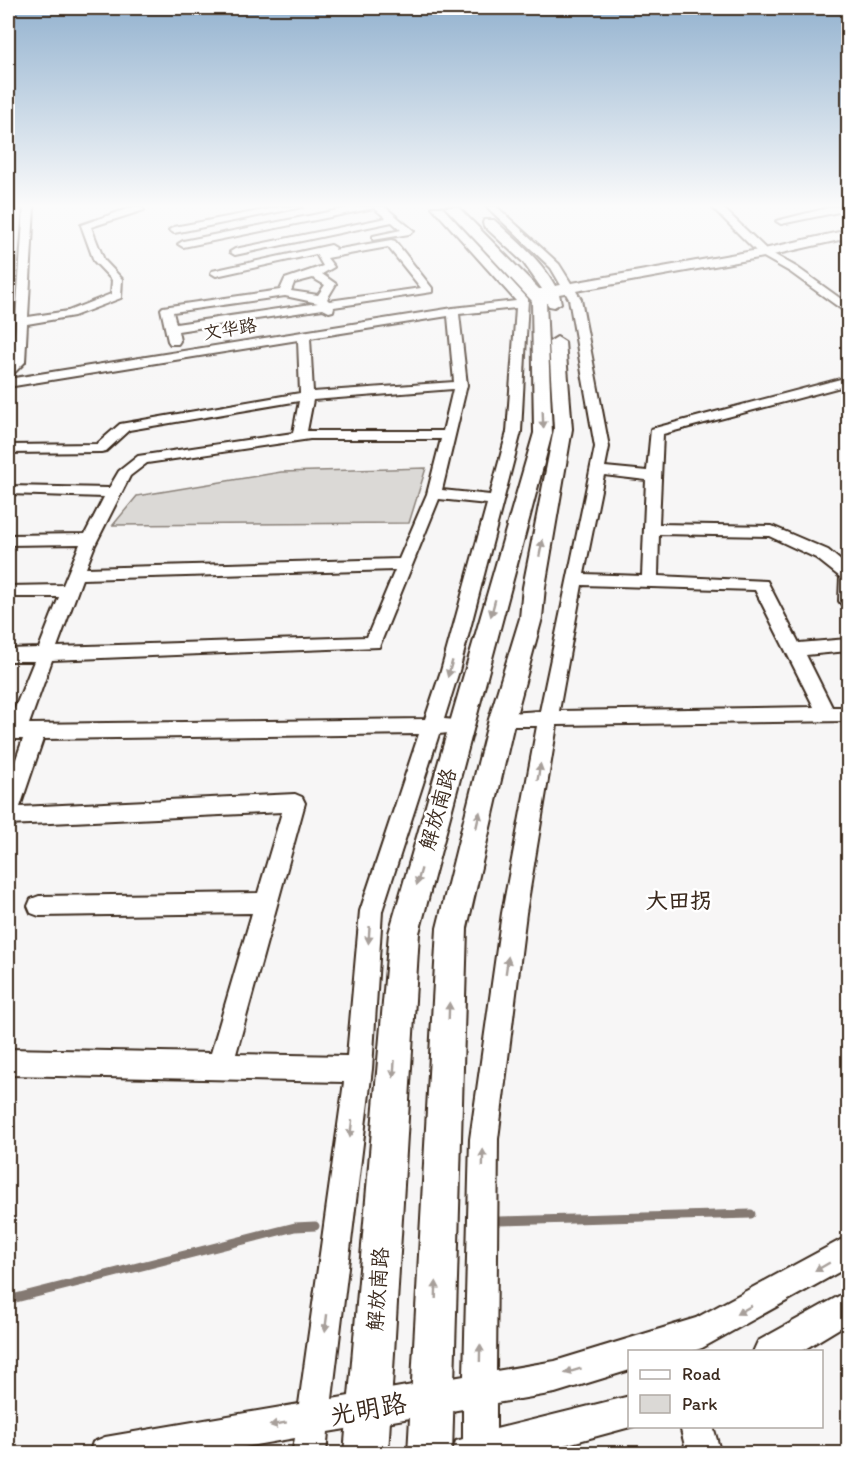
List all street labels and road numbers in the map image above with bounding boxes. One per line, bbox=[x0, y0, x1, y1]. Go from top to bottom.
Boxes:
street label: 文华路 bbox=[202, 314, 258, 344]
street label: 解放南路 bbox=[414, 765, 461, 853]
street label: 解放南路 bbox=[362, 1246, 393, 1332]
street label: 光明路 bbox=[327, 1386, 409, 1432]

